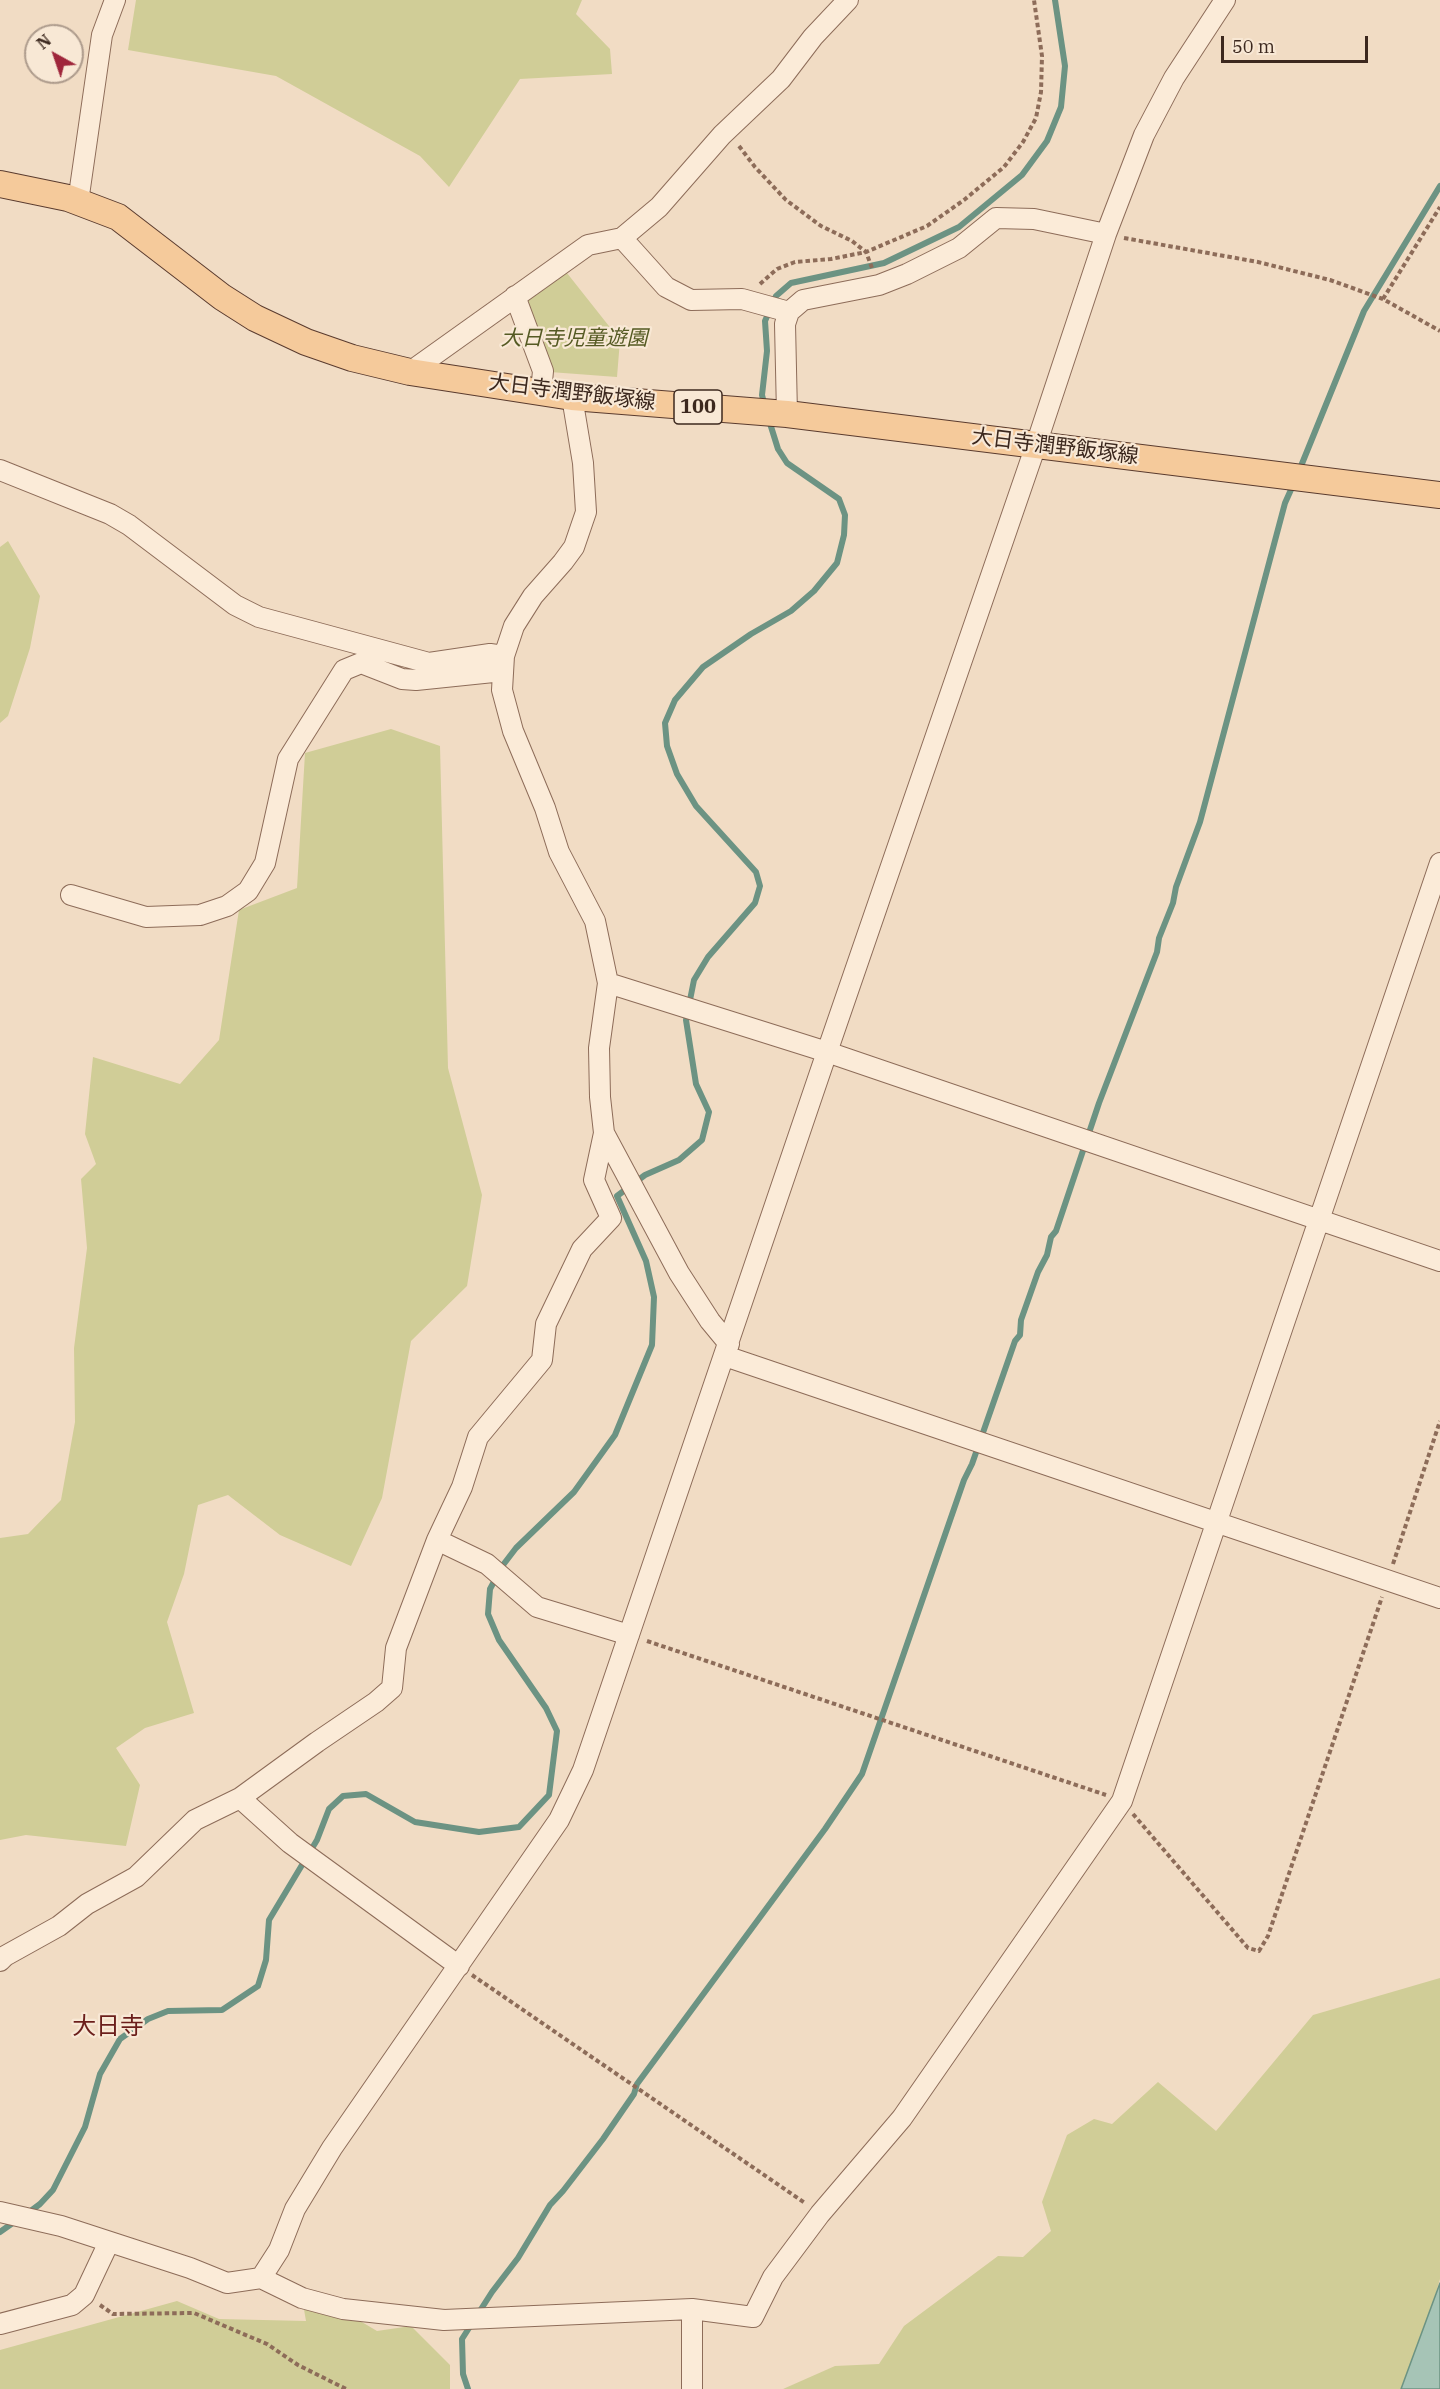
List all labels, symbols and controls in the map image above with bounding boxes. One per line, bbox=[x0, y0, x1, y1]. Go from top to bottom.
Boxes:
north arrow bbox=[24, 24, 84, 84]
scale bar bbox=[1224, 24, 1371, 62]
text: N bbox=[32, 30, 55, 53]
text: 50 m bbox=[1232, 35, 1275, 58]
park label: 大日寺児童遊園 bbox=[501, 326, 647, 352]
street label: 大日寺潤野飯塚線 bbox=[487, 370, 657, 416]
road number: 100 bbox=[674, 390, 722, 424]
street label: 大日寺潤野飯塚線 bbox=[970, 424, 1140, 470]
district label: 大日寺 bbox=[72, 2013, 144, 2041]

